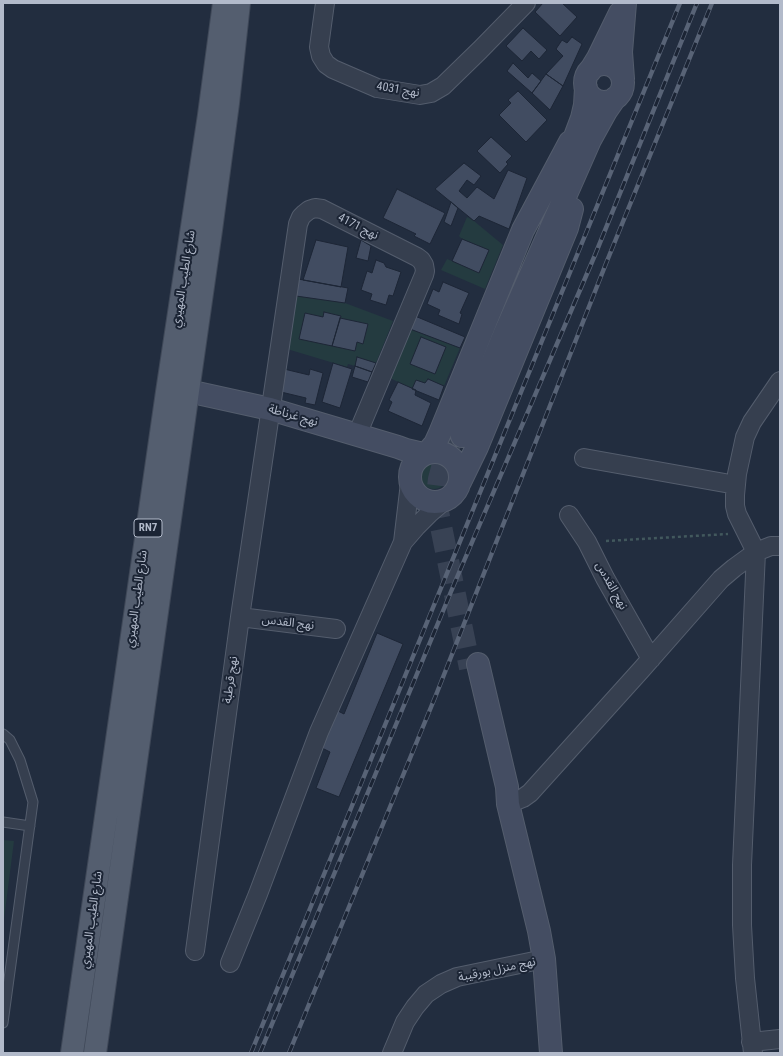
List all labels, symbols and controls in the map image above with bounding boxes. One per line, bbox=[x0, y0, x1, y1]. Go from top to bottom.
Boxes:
street label: نهج 4031 bbox=[375, 79, 421, 101]
street label: نهج 4171 bbox=[335, 211, 381, 243]
street label: شارع الطيب المهيري bbox=[169, 229, 199, 329]
street label: نهج غرناطة bbox=[267, 402, 319, 430]
road number: RN7 bbox=[134, 519, 162, 537]
street label: شارع الطيب المهيري bbox=[123, 549, 151, 649]
street label: نهج القدس bbox=[592, 559, 630, 613]
street label: نهج القدس bbox=[261, 613, 315, 633]
street label: نهج قرطبة bbox=[221, 655, 241, 705]
street label: شارع الطيب المهيري bbox=[78, 870, 106, 970]
street label: نهج منزل بورقيبة bbox=[457, 955, 537, 985]

